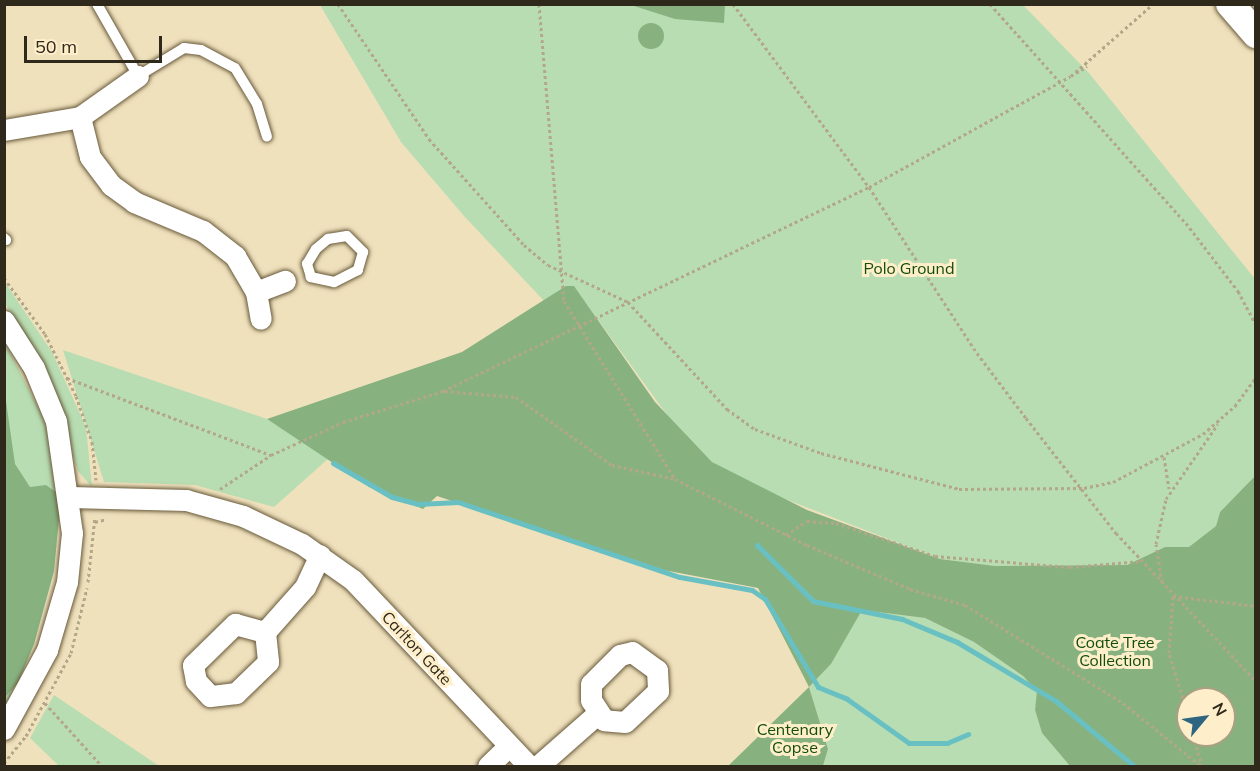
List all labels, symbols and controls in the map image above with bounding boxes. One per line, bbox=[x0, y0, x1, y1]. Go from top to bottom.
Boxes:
scale bar bbox=[27, 24, 165, 62]
text: 50 m bbox=[35, 35, 77, 58]
park label: Polo Ground bbox=[863, 258, 955, 278]
street label: Carlton Gate bbox=[378, 607, 456, 689]
park label: Coate Tree Collection bbox=[1075, 632, 1155, 670]
north arrow bbox=[1176, 687, 1236, 747]
text: N bbox=[1208, 699, 1232, 719]
park label: Centenary Copse bbox=[757, 719, 833, 757]

